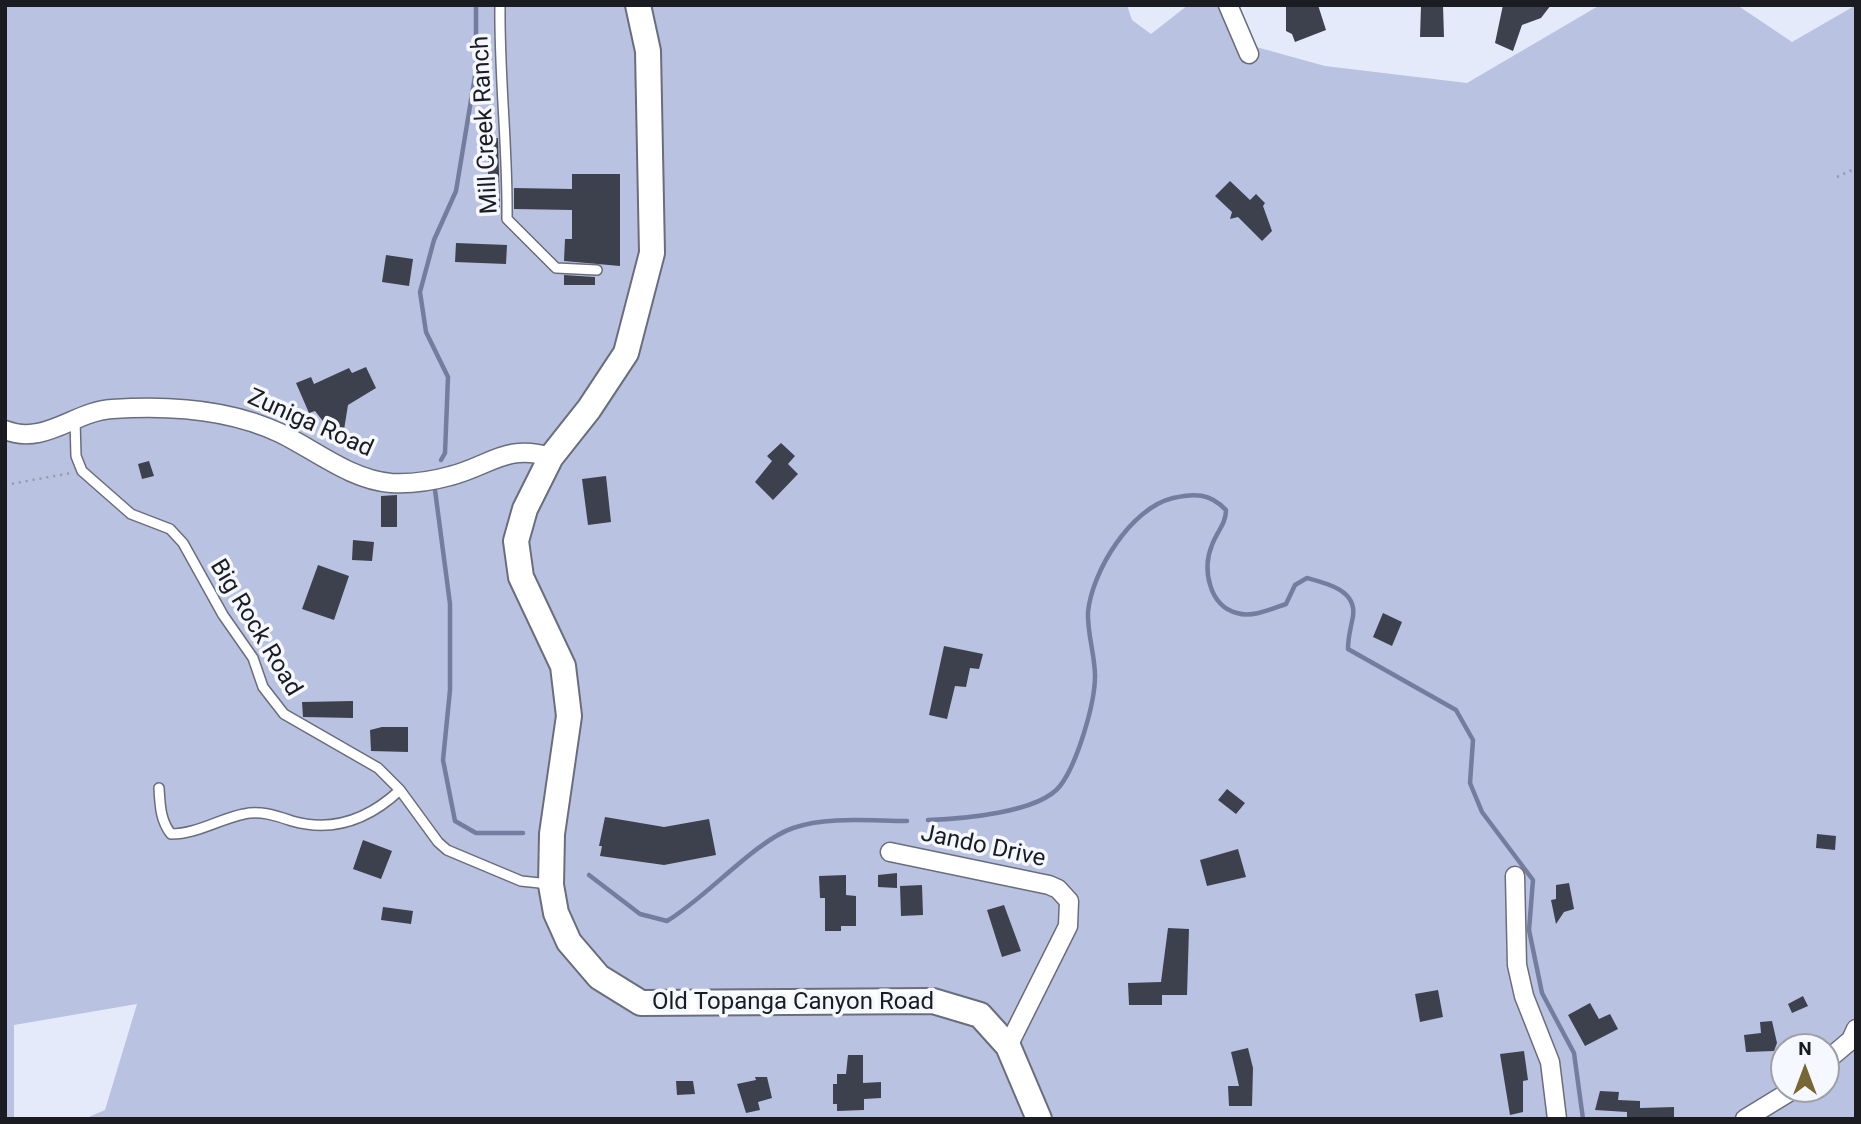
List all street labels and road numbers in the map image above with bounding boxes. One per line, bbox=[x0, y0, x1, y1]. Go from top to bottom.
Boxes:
street label: Mill Creek Ranch bbox=[467, 35, 505, 215]
street label: Zuniga Road bbox=[243, 384, 377, 464]
street label: Big Rock Road bbox=[203, 554, 307, 702]
street label: Jando Drive bbox=[918, 820, 1048, 874]
street label: Old Topanga Canyon Road bbox=[652, 989, 934, 1017]

